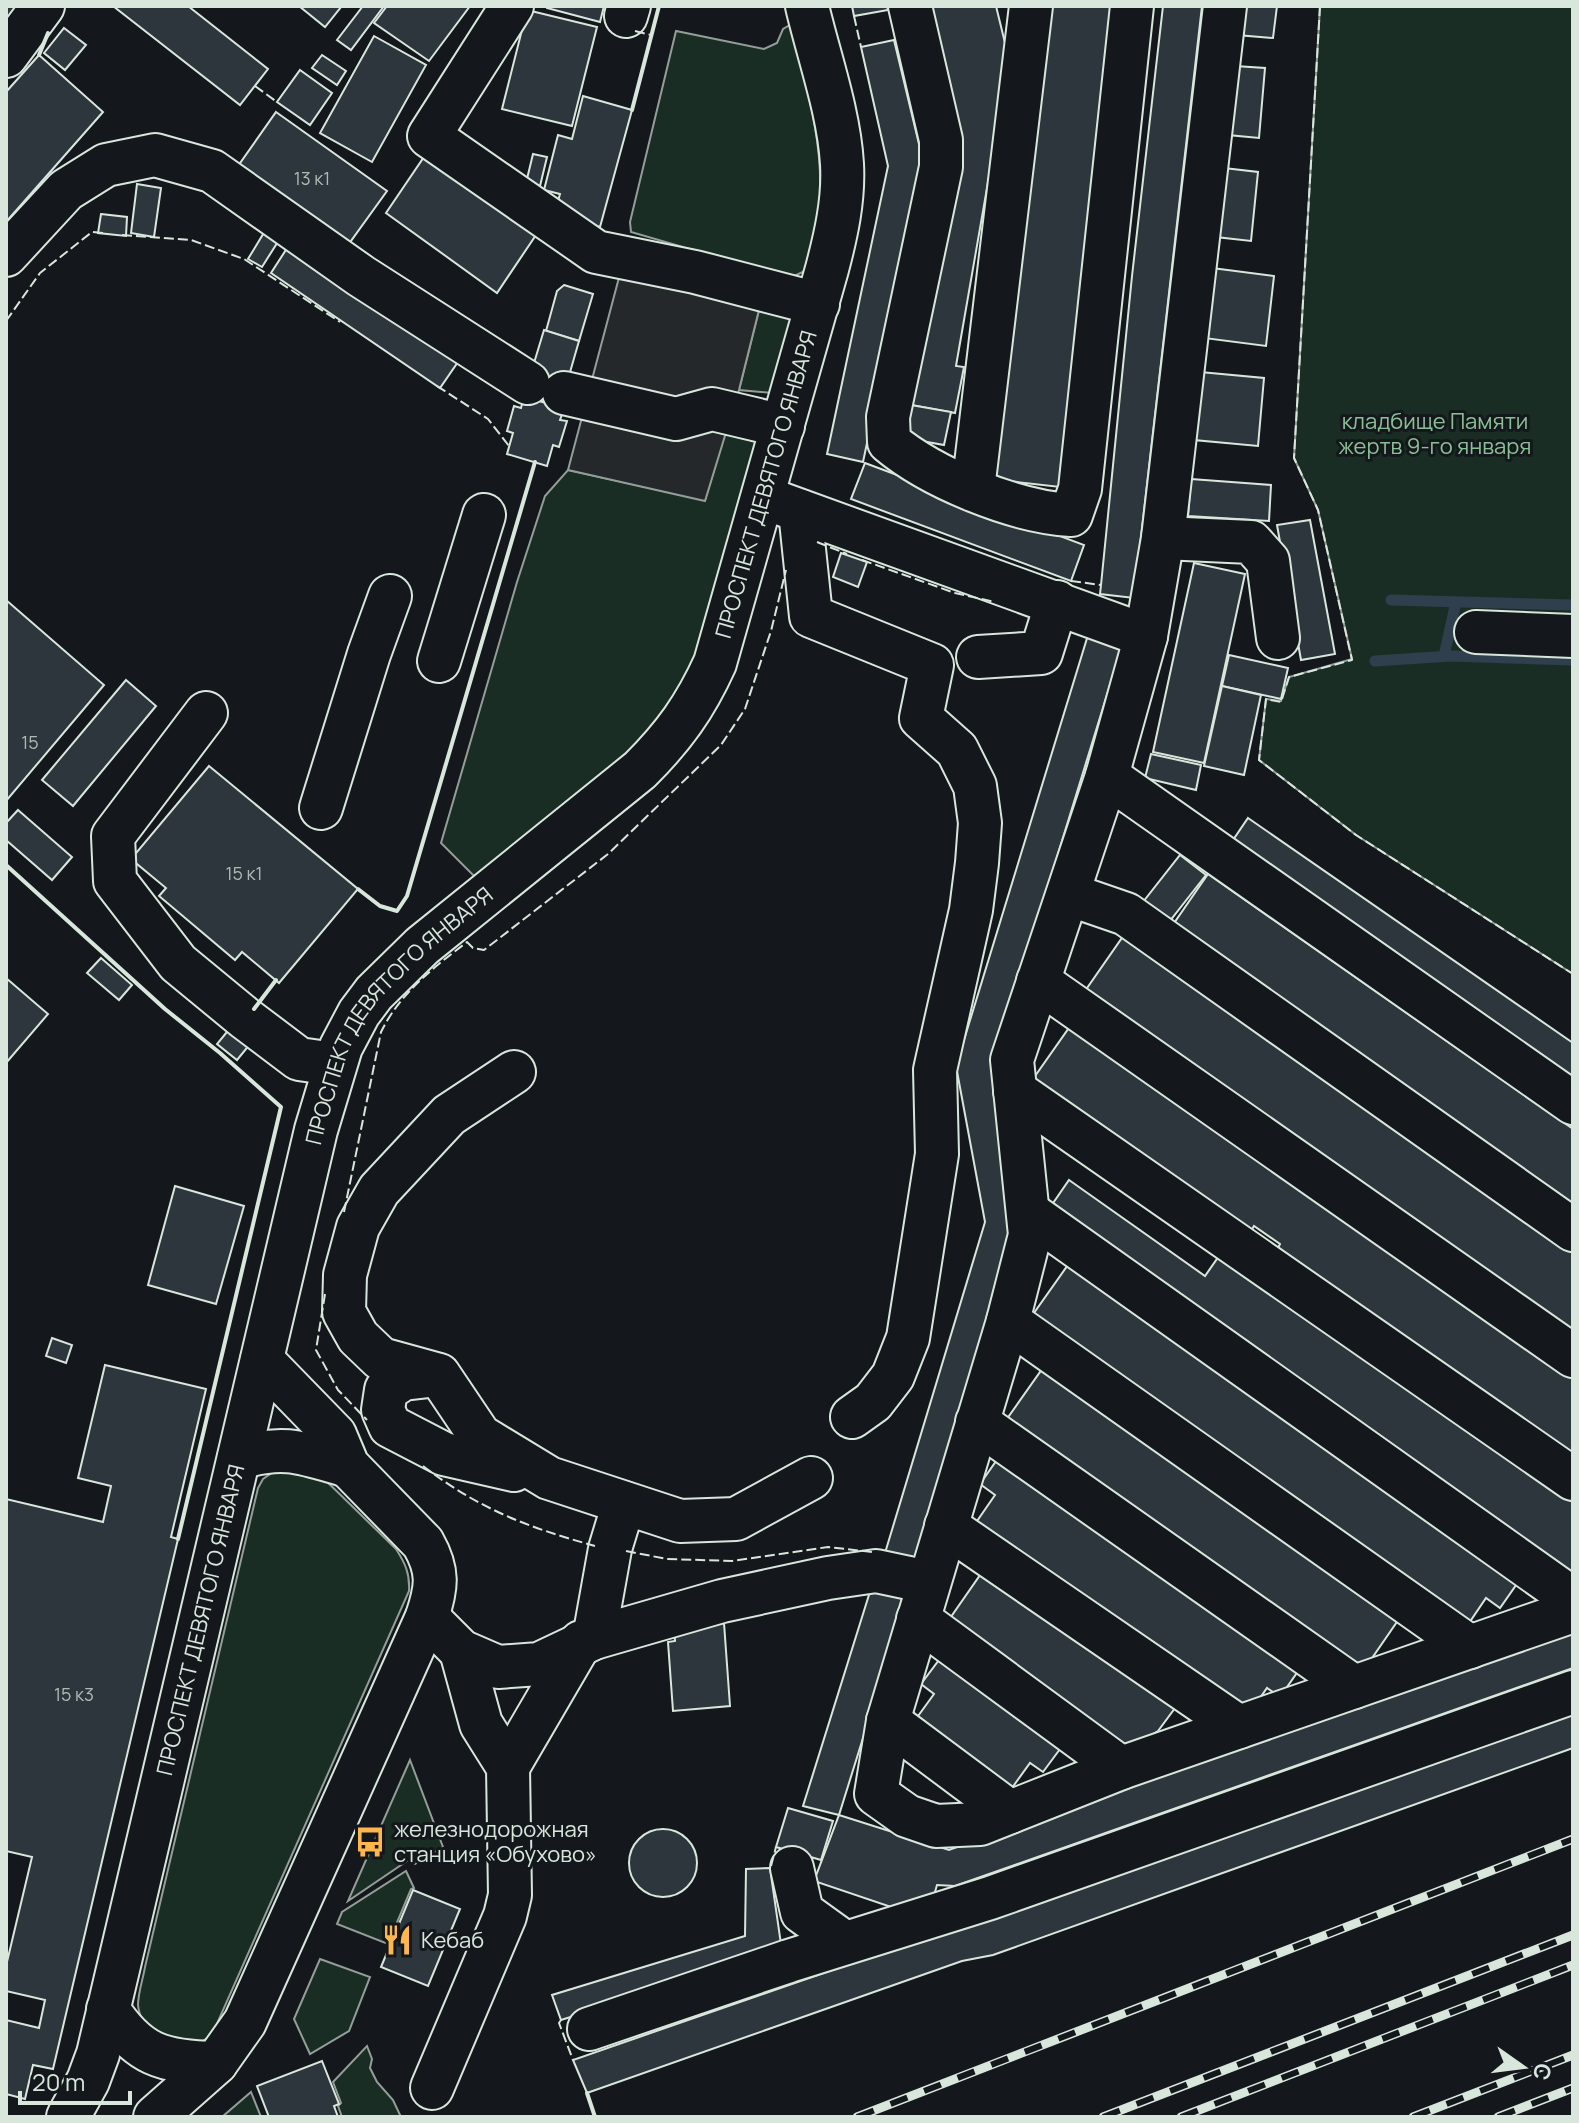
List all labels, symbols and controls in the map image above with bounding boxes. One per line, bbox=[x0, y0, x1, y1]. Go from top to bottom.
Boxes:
house number: 13 к1 bbox=[294, 166, 330, 190]
street label: ПРОСПЕКТ ДЕВЯТОГО ЯНВАРЯ bbox=[708, 327, 824, 642]
park label: кладбище Памяти жертв 9-го января bbox=[1339, 406, 1531, 461]
house number: 15 bbox=[21, 730, 39, 754]
house number: 15 к1 bbox=[226, 861, 262, 885]
street label: ПРОСПЕКТ ДЕВЯТОГО ЯНВАРЯ bbox=[298, 880, 499, 1148]
street label: ПРОСПЕКТ ДЕВЯТОГО ЯНВАРЯ bbox=[149, 1461, 252, 1778]
house number: 15 к3 bbox=[54, 1682, 94, 1706]
place label: железнодорожная станция «Обухово» bbox=[394, 1814, 597, 1869]
bus stop icon: железнодорожная станция «Обухово» bbox=[353, 1825, 387, 1859]
restaurant icon: Кебаб bbox=[380, 1923, 414, 1957]
place label: Кебаб bbox=[421, 1925, 484, 1955]
north arrow bbox=[1483, 2027, 1563, 2107]
scale bar bbox=[20, 2055, 130, 2105]
text: С bbox=[1526, 2060, 1559, 2083]
text: 20 m bbox=[32, 2065, 85, 2098]

